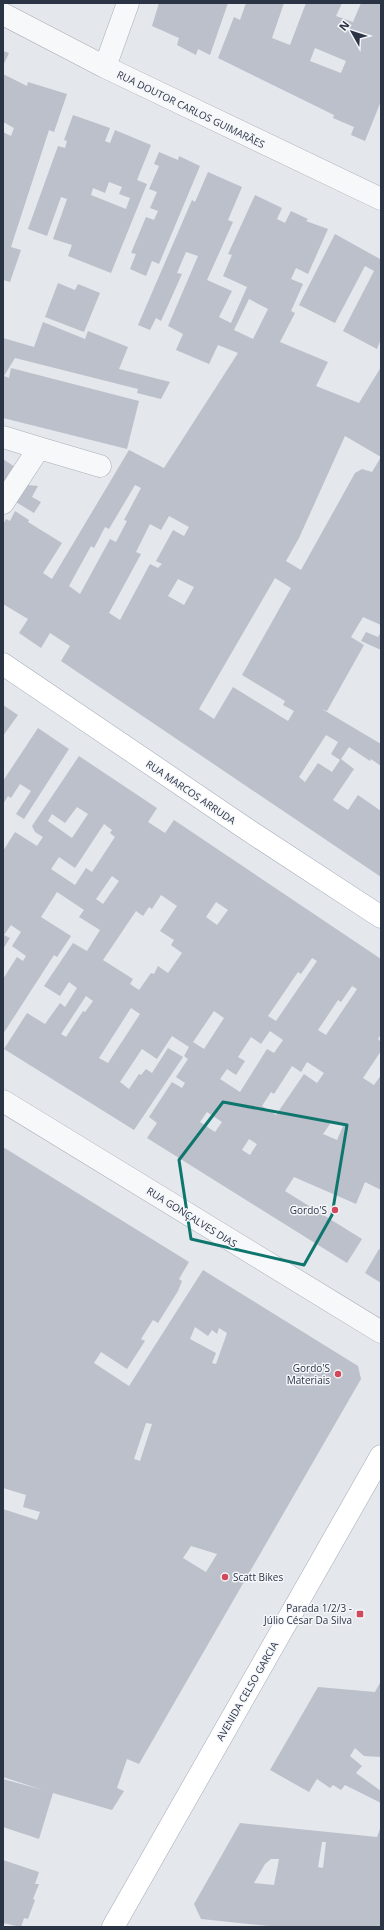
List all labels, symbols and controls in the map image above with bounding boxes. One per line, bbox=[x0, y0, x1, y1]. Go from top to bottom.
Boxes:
north arrow bbox=[332, 12, 372, 52]
text: N bbox=[335, 17, 352, 34]
street label: RUA DOUTOR CARLOS GUIMARÃES bbox=[115, 67, 267, 151]
street label: RUA MARCOS ARRUDA bbox=[143, 757, 239, 828]
street label: RUA GONÇALVES DIAS bbox=[144, 1183, 240, 1251]
place label: Gordo'S bbox=[290, 1203, 327, 1217]
marker: Gordo'S bbox=[330, 1205, 340, 1215]
place label: Gordo'S Materiais bbox=[287, 1361, 330, 1387]
marker: Gordo'S Materiais bbox=[333, 1369, 343, 1379]
place label: Scatt Bikes bbox=[233, 1570, 283, 1584]
marker: Scatt Bikes bbox=[220, 1572, 230, 1582]
place label: Parada 1/2/3 - Júlio César Da Silva bbox=[263, 1601, 352, 1627]
marker: Parada 1/2/3 - Júlio César Da Silva bbox=[355, 1609, 365, 1619]
street label: AVENIDA CELSO GARCIA bbox=[213, 1638, 282, 1743]

